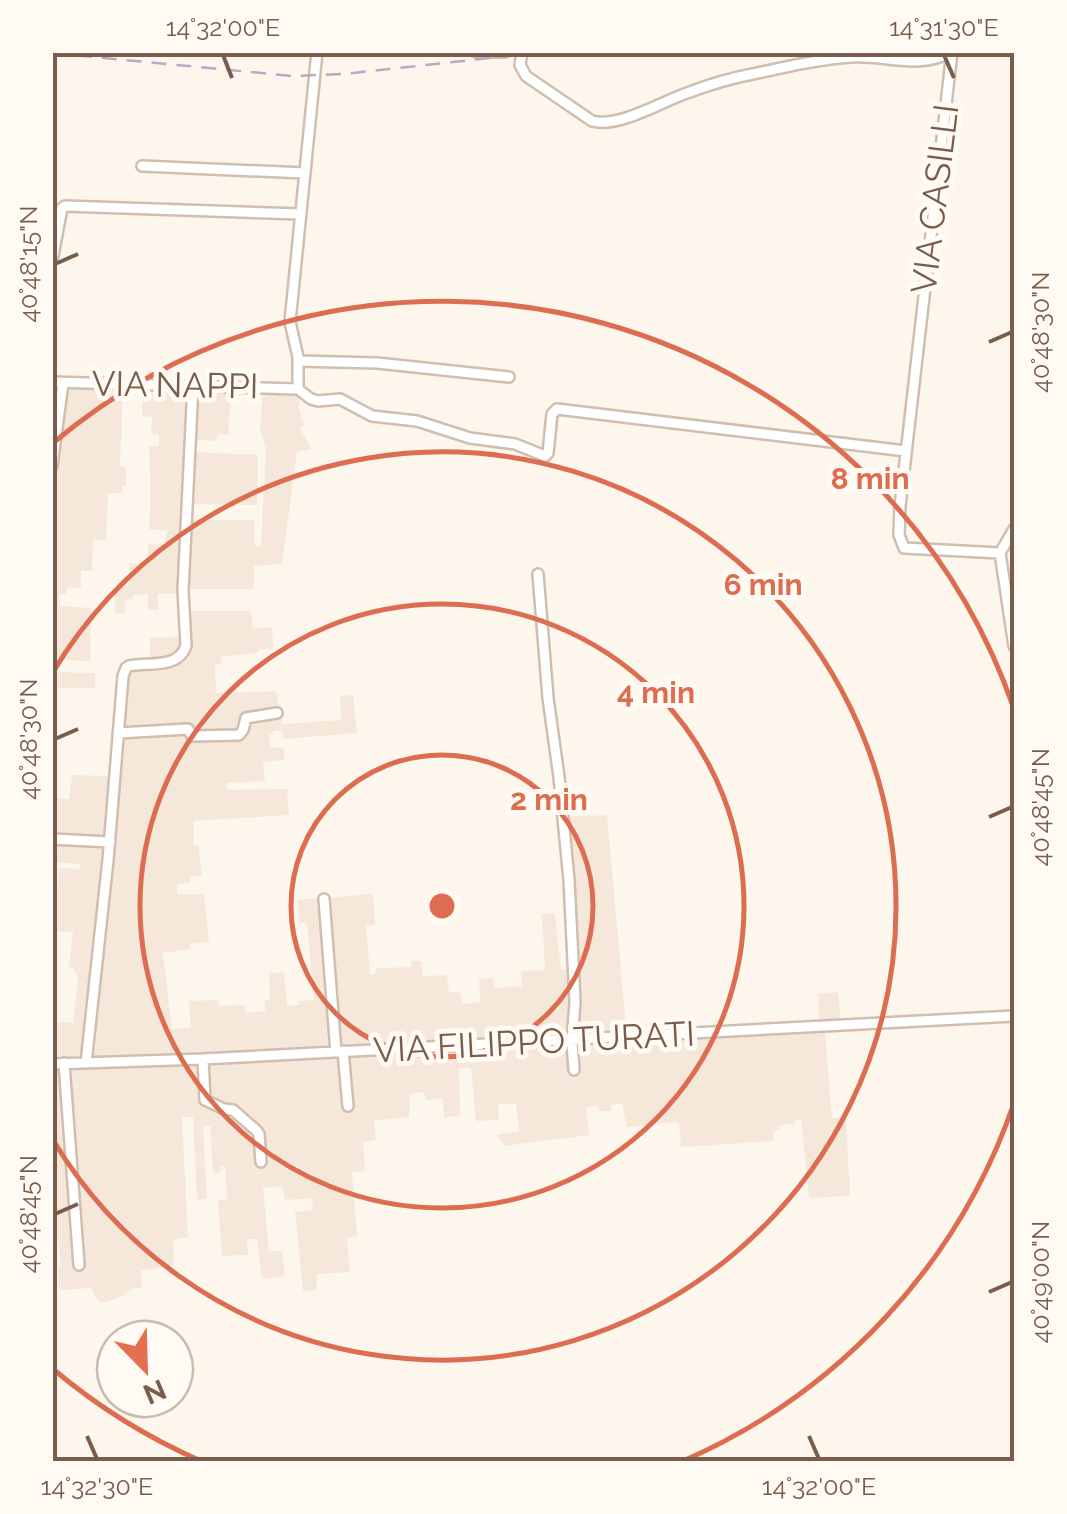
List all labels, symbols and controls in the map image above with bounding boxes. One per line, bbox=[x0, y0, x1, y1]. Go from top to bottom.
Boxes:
text: 14°32'00"E bbox=[166, 12, 280, 42]
text: 14°31'30"E bbox=[889, 12, 999, 42]
street label: VIA CASILLI bbox=[903, 102, 966, 296]
text: 40°48'15"N bbox=[13, 205, 43, 323]
text: 40°48'30"N bbox=[1025, 271, 1055, 393]
street label: VIA NAPPI bbox=[91, 363, 259, 406]
text: 8 min bbox=[830, 461, 910, 496]
text: 6 min bbox=[723, 567, 803, 602]
text: 4 min bbox=[617, 675, 695, 710]
text: 40°48'30"N bbox=[13, 678, 43, 800]
text: 40°48'45"N bbox=[1025, 748, 1055, 866]
text: 2 min bbox=[510, 782, 588, 817]
centre of rings bbox=[424, 888, 460, 924]
street label: VIA FILIPPO TURATI bbox=[372, 1013, 696, 1070]
text: 40°48'45"N bbox=[13, 1155, 43, 1273]
text: 40°49'00"N bbox=[1025, 1221, 1055, 1343]
north arrow bbox=[95, 1319, 195, 1419]
text: N bbox=[138, 1372, 171, 1411]
text: 14°32'30"E bbox=[41, 1471, 153, 1501]
text: 14°32'00"E bbox=[762, 1471, 876, 1501]

